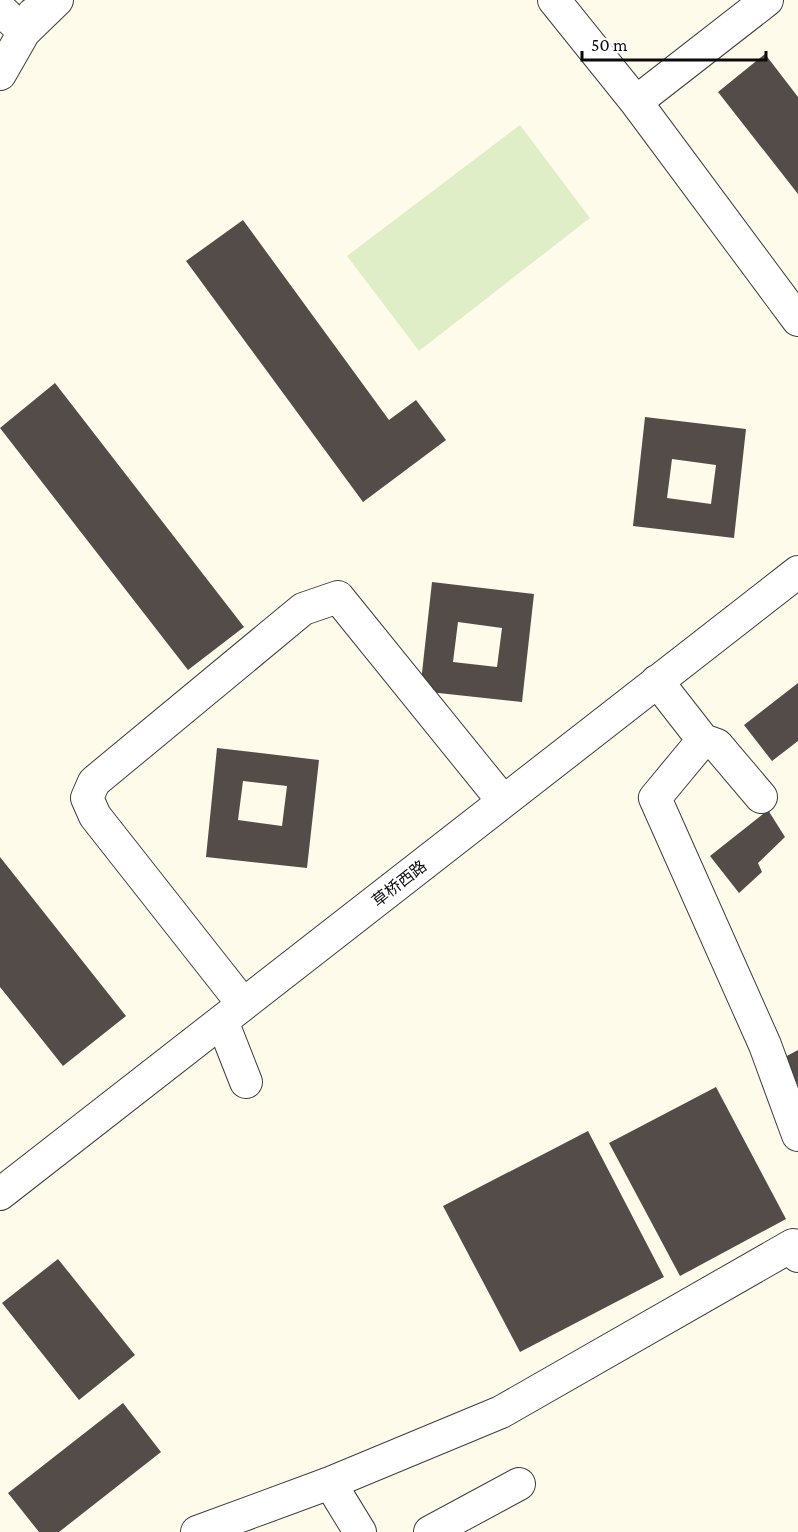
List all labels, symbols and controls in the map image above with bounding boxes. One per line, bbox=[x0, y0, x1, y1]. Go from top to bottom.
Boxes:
scale bar bbox=[582, 24, 766, 62]
text: 50 m bbox=[591, 35, 628, 55]
street label: 草桥西路 bbox=[369, 857, 430, 910]

